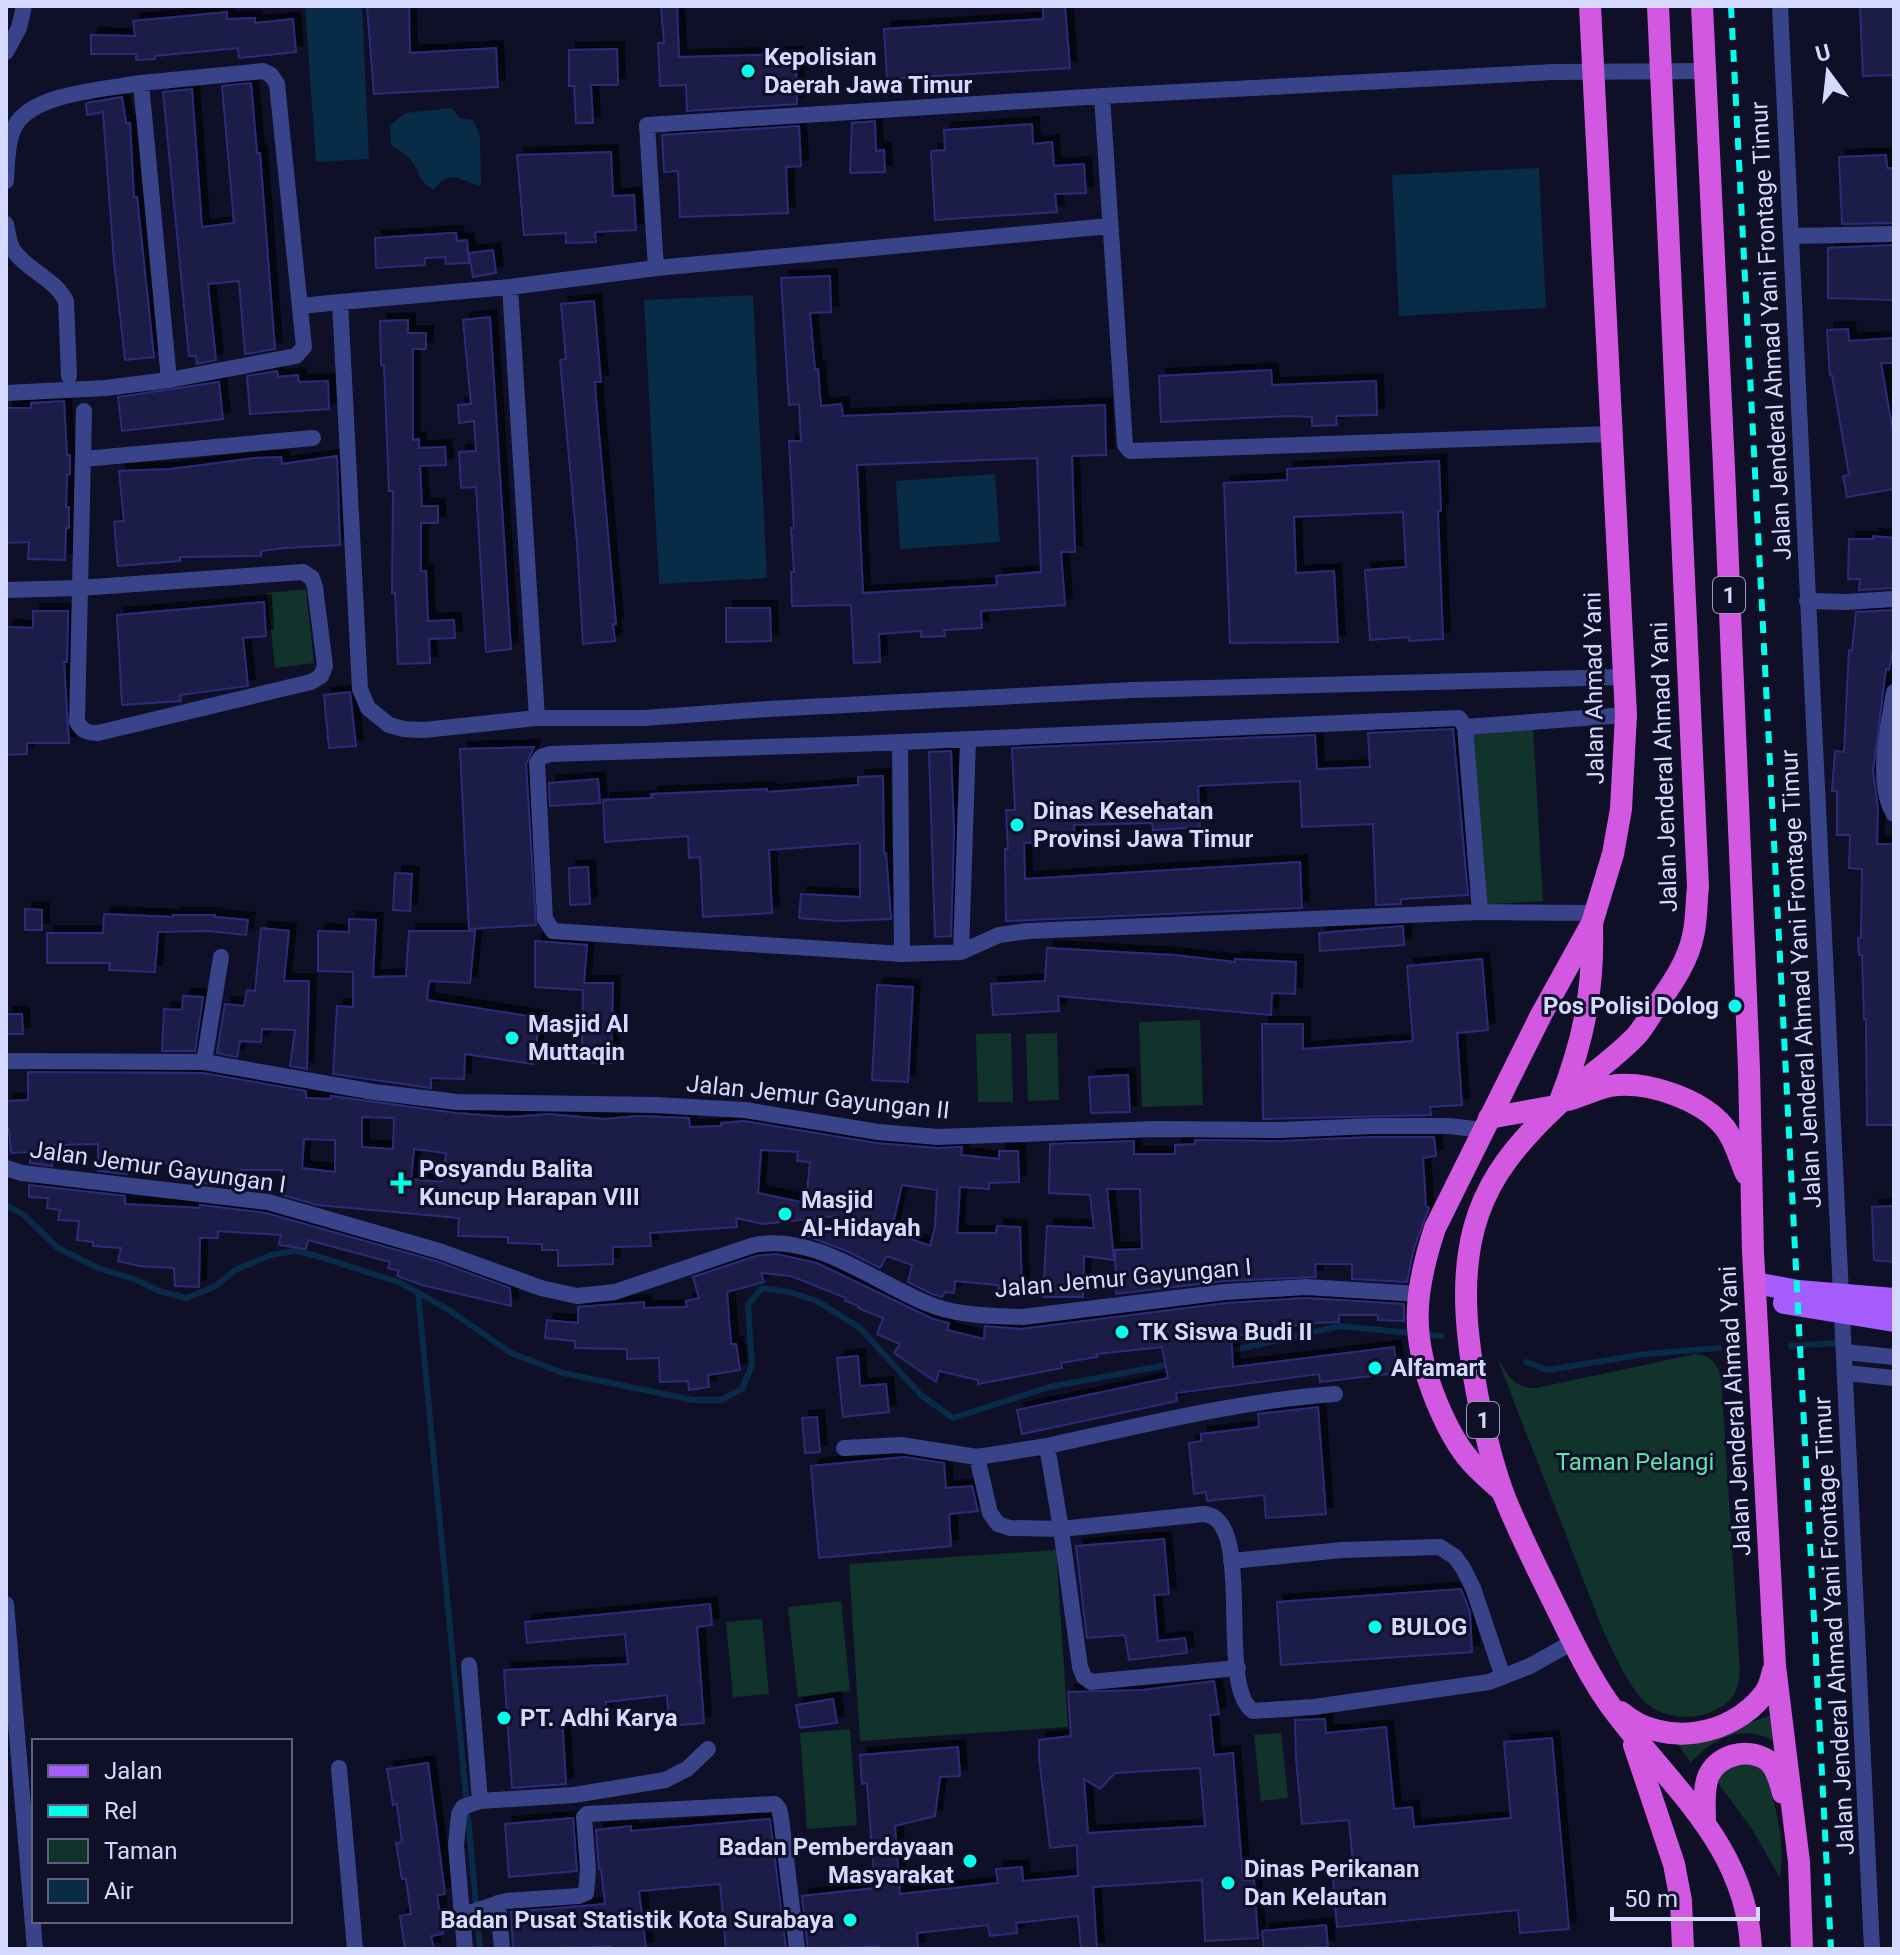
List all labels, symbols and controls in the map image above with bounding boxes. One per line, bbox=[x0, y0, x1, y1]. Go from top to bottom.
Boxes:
north arrow bbox=[1788, 32, 1868, 112]
text: U bbox=[1813, 39, 1833, 67]
place label: Kepolisian Daerah Jawa Timur bbox=[764, 43, 973, 99]
marker: Kepolisian Daerah Jawa Timur bbox=[739, 62, 757, 80]
street label: Jalan Jenderal Ahmad Yani Frontage Timur bbox=[1745, 101, 1797, 561]
road number: 1 bbox=[1713, 577, 1745, 613]
street label: Jalan Ahmad Yani bbox=[1578, 591, 1610, 785]
street label: Jalan Jenderal Ahmad Yani bbox=[1645, 621, 1683, 913]
street label: Jalan Jenderal Ahmad Yani Frontage Timur bbox=[1775, 749, 1827, 1209]
place label: Dinas Kesehatan Provinsi Jawa Timur bbox=[1033, 797, 1253, 853]
marker: Dinas Kesehatan Provinsi Jawa Timur bbox=[1008, 816, 1026, 834]
place label: Pos Polisi Dolog bbox=[1543, 992, 1719, 1020]
marker: Pos Polisi Dolog bbox=[1726, 997, 1744, 1015]
place label: Masjid Al Muttaqin bbox=[528, 1010, 629, 1066]
marker: Masjid Al Muttaqin bbox=[503, 1029, 521, 1047]
street label: Jalan Jemur Gayungan II bbox=[685, 1069, 951, 1125]
street label: Jalan Jemur Gayungan I bbox=[28, 1135, 288, 1199]
place label: Posyandu Balita Kuncup Harapan VIII bbox=[419, 1155, 640, 1211]
marker: Posyandu Balita Kuncup Harapan VIII bbox=[390, 1172, 412, 1194]
place label: Masjid Al-Hidayah bbox=[801, 1186, 921, 1242]
marker: Masjid Al-Hidayah bbox=[776, 1205, 794, 1223]
street label: Jalan Jemur Gayungan I bbox=[993, 1253, 1253, 1303]
street label: Jalan Jenderal Ahmad Yani bbox=[1713, 1265, 1757, 1557]
place label: TK Siswa Budi II bbox=[1138, 1318, 1313, 1346]
marker: TK Siswa Budi II bbox=[1113, 1323, 1131, 1341]
place label: Alfamart bbox=[1391, 1354, 1486, 1382]
marker: Alfamart bbox=[1366, 1359, 1384, 1377]
street label: Jalan Jenderal Ahmad Yani Frontage Timur bbox=[1808, 1396, 1860, 1856]
road number: 1 bbox=[1467, 1402, 1499, 1438]
park label: Taman Pelangi bbox=[1556, 1448, 1714, 1476]
place label: BULOG bbox=[1391, 1613, 1467, 1641]
marker: BULOG bbox=[1366, 1618, 1384, 1636]
place label: PT. Adhi Karya bbox=[520, 1704, 678, 1732]
marker: PT. Adhi Karya bbox=[495, 1709, 513, 1727]
legend bbox=[32, 1739, 292, 1923]
text: Jalan bbox=[104, 1757, 162, 1785]
text: Rel bbox=[104, 1797, 137, 1825]
place label: Badan Pemberdayaan Masyarakat bbox=[719, 1833, 954, 1889]
text: Taman bbox=[104, 1837, 177, 1865]
marker: Badan Pemberdayaan Masyarakat bbox=[961, 1852, 979, 1870]
place label: Dinas Perikanan Dan Kelautan bbox=[1244, 1855, 1419, 1911]
scale bar bbox=[1612, 1871, 1758, 1921]
marker: Dinas Perikanan Dan Kelautan bbox=[1219, 1874, 1237, 1892]
text: Air bbox=[104, 1877, 134, 1905]
text: 50 m bbox=[1624, 1885, 1678, 1913]
place label: Badan Pusat Statistik Kota Surabaya bbox=[440, 1906, 834, 1934]
marker: Badan Pusat Statistik Kota Surabaya bbox=[841, 1911, 859, 1929]

